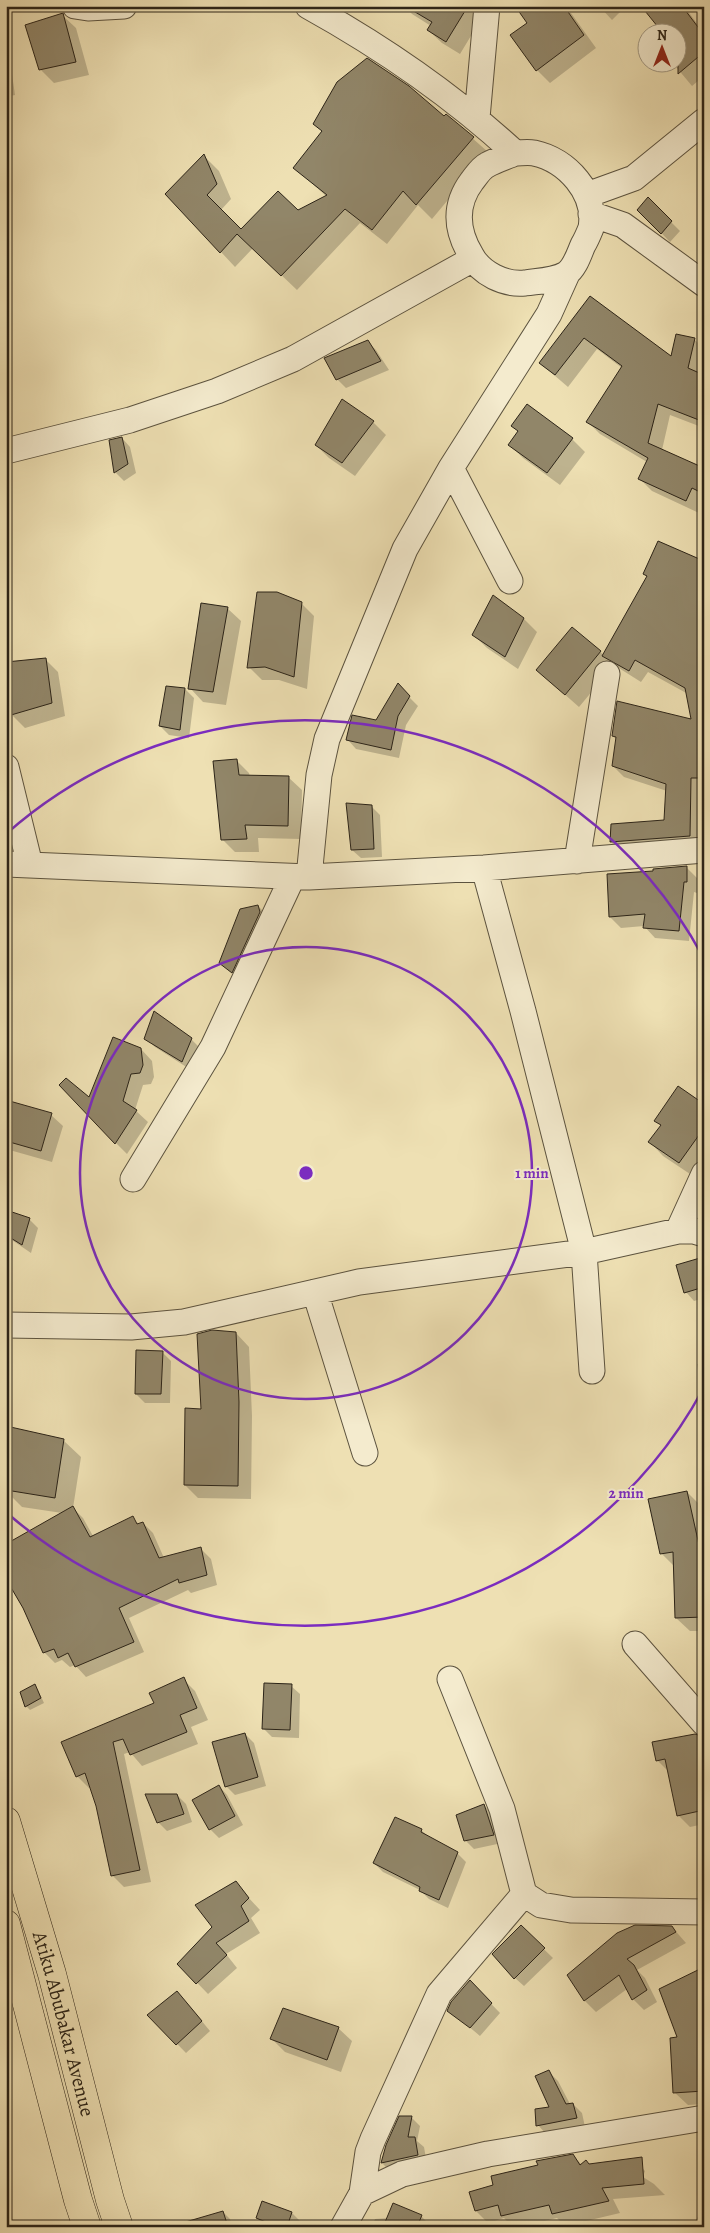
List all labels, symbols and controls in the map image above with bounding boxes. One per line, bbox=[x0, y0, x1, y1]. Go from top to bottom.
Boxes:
north arrow bbox=[638, 22, 688, 72]
text: N bbox=[657, 26, 667, 45]
text: 1 min bbox=[515, 1163, 549, 1183]
centre of rings bbox=[297, 1164, 315, 1182]
text: 2 min bbox=[608, 1483, 644, 1503]
street label: Atiku Abubakar Avenue bbox=[26, 1927, 102, 2119]

